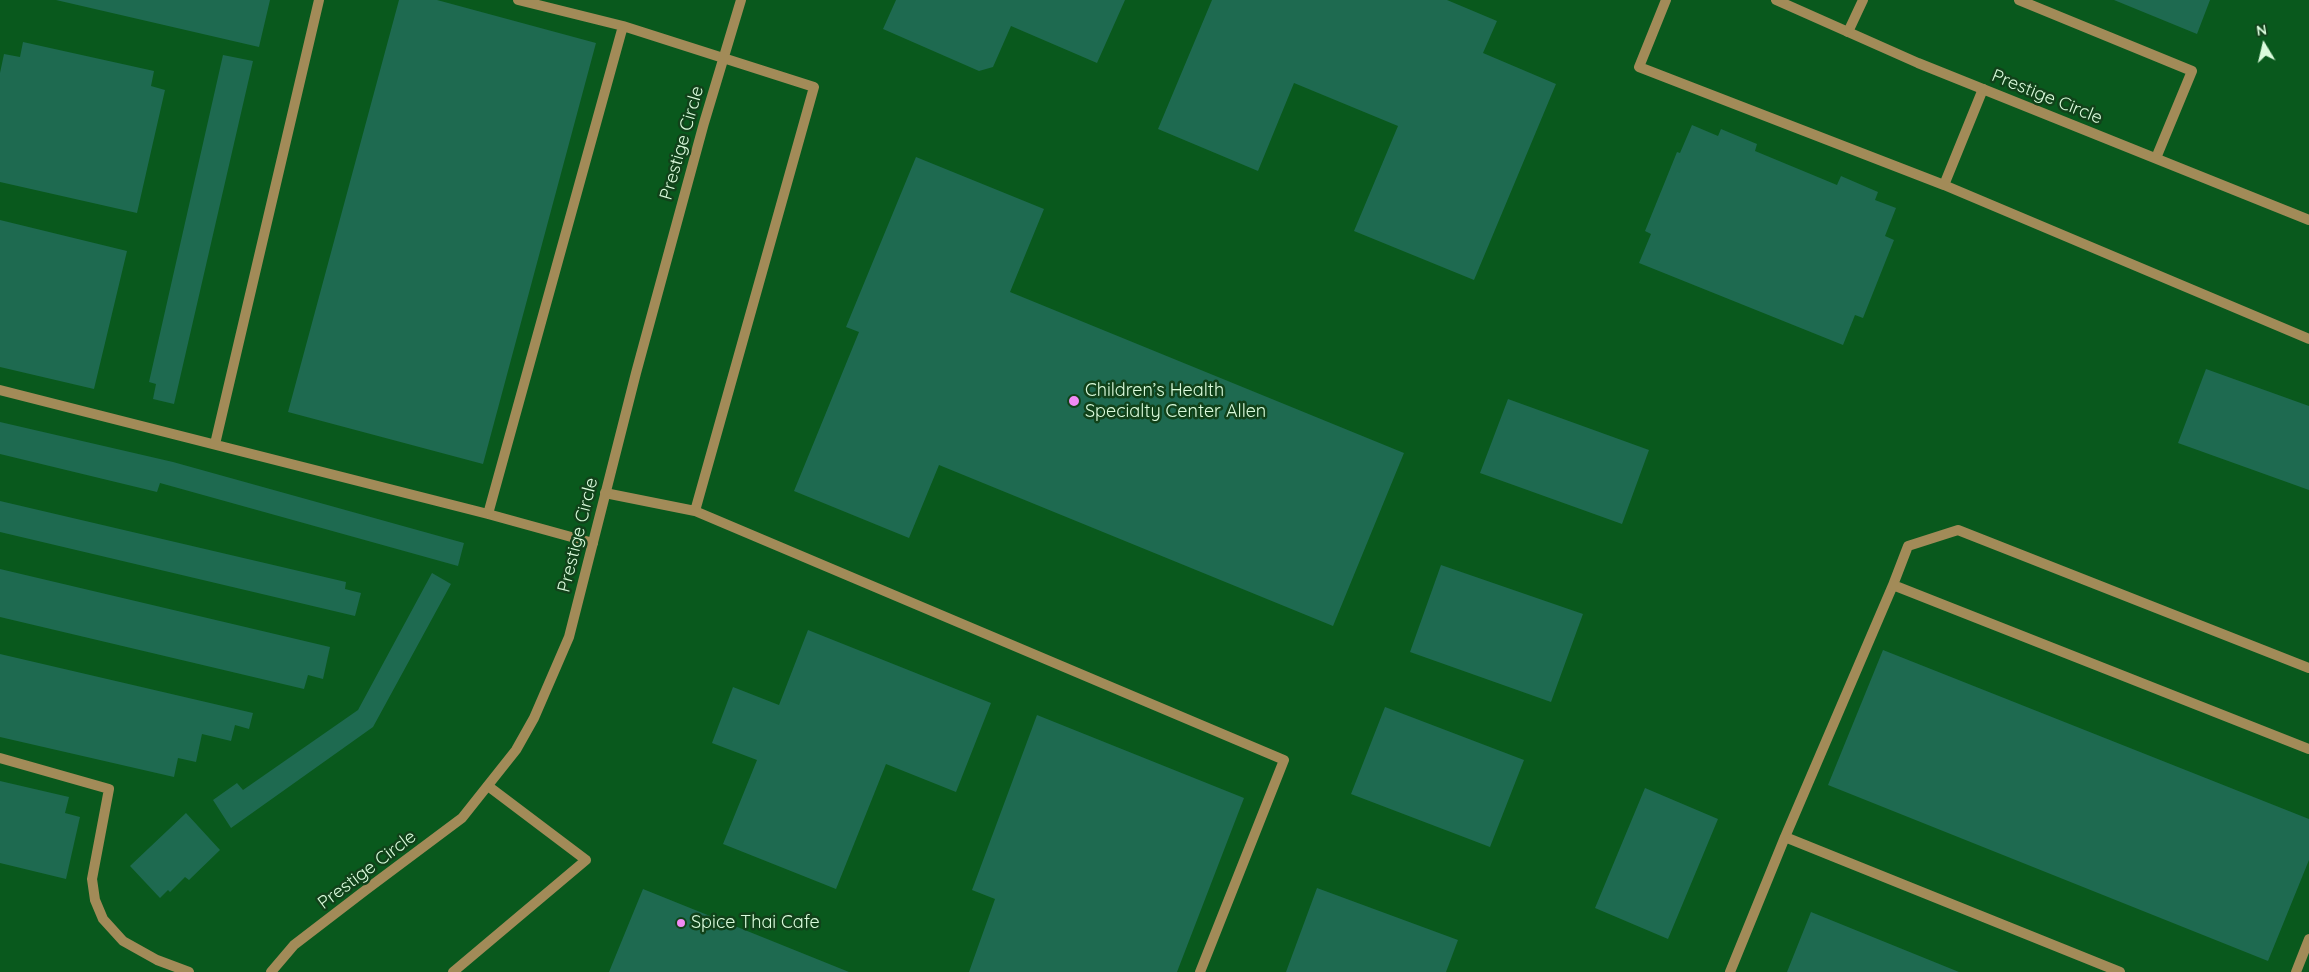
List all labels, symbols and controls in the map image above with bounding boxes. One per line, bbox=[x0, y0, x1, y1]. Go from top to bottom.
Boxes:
north arrow bbox=[2239, 20, 2289, 70]
text: N bbox=[2255, 20, 2268, 40]
street label: Prestige Circle bbox=[1989, 65, 2105, 129]
street label: Prestige Circle bbox=[655, 84, 709, 202]
place label: Children’s Health Specialty Center Allen bbox=[1085, 380, 1266, 422]
marker: Children’s Health Specialty Center Allen bbox=[1067, 394, 1081, 408]
street label: Prestige Circle bbox=[553, 475, 603, 595]
street label: Prestige Circle bbox=[314, 826, 420, 914]
place label: Spice Thai Cafe bbox=[691, 912, 820, 934]
marker: Spice Thai Cafe bbox=[675, 917, 687, 929]

